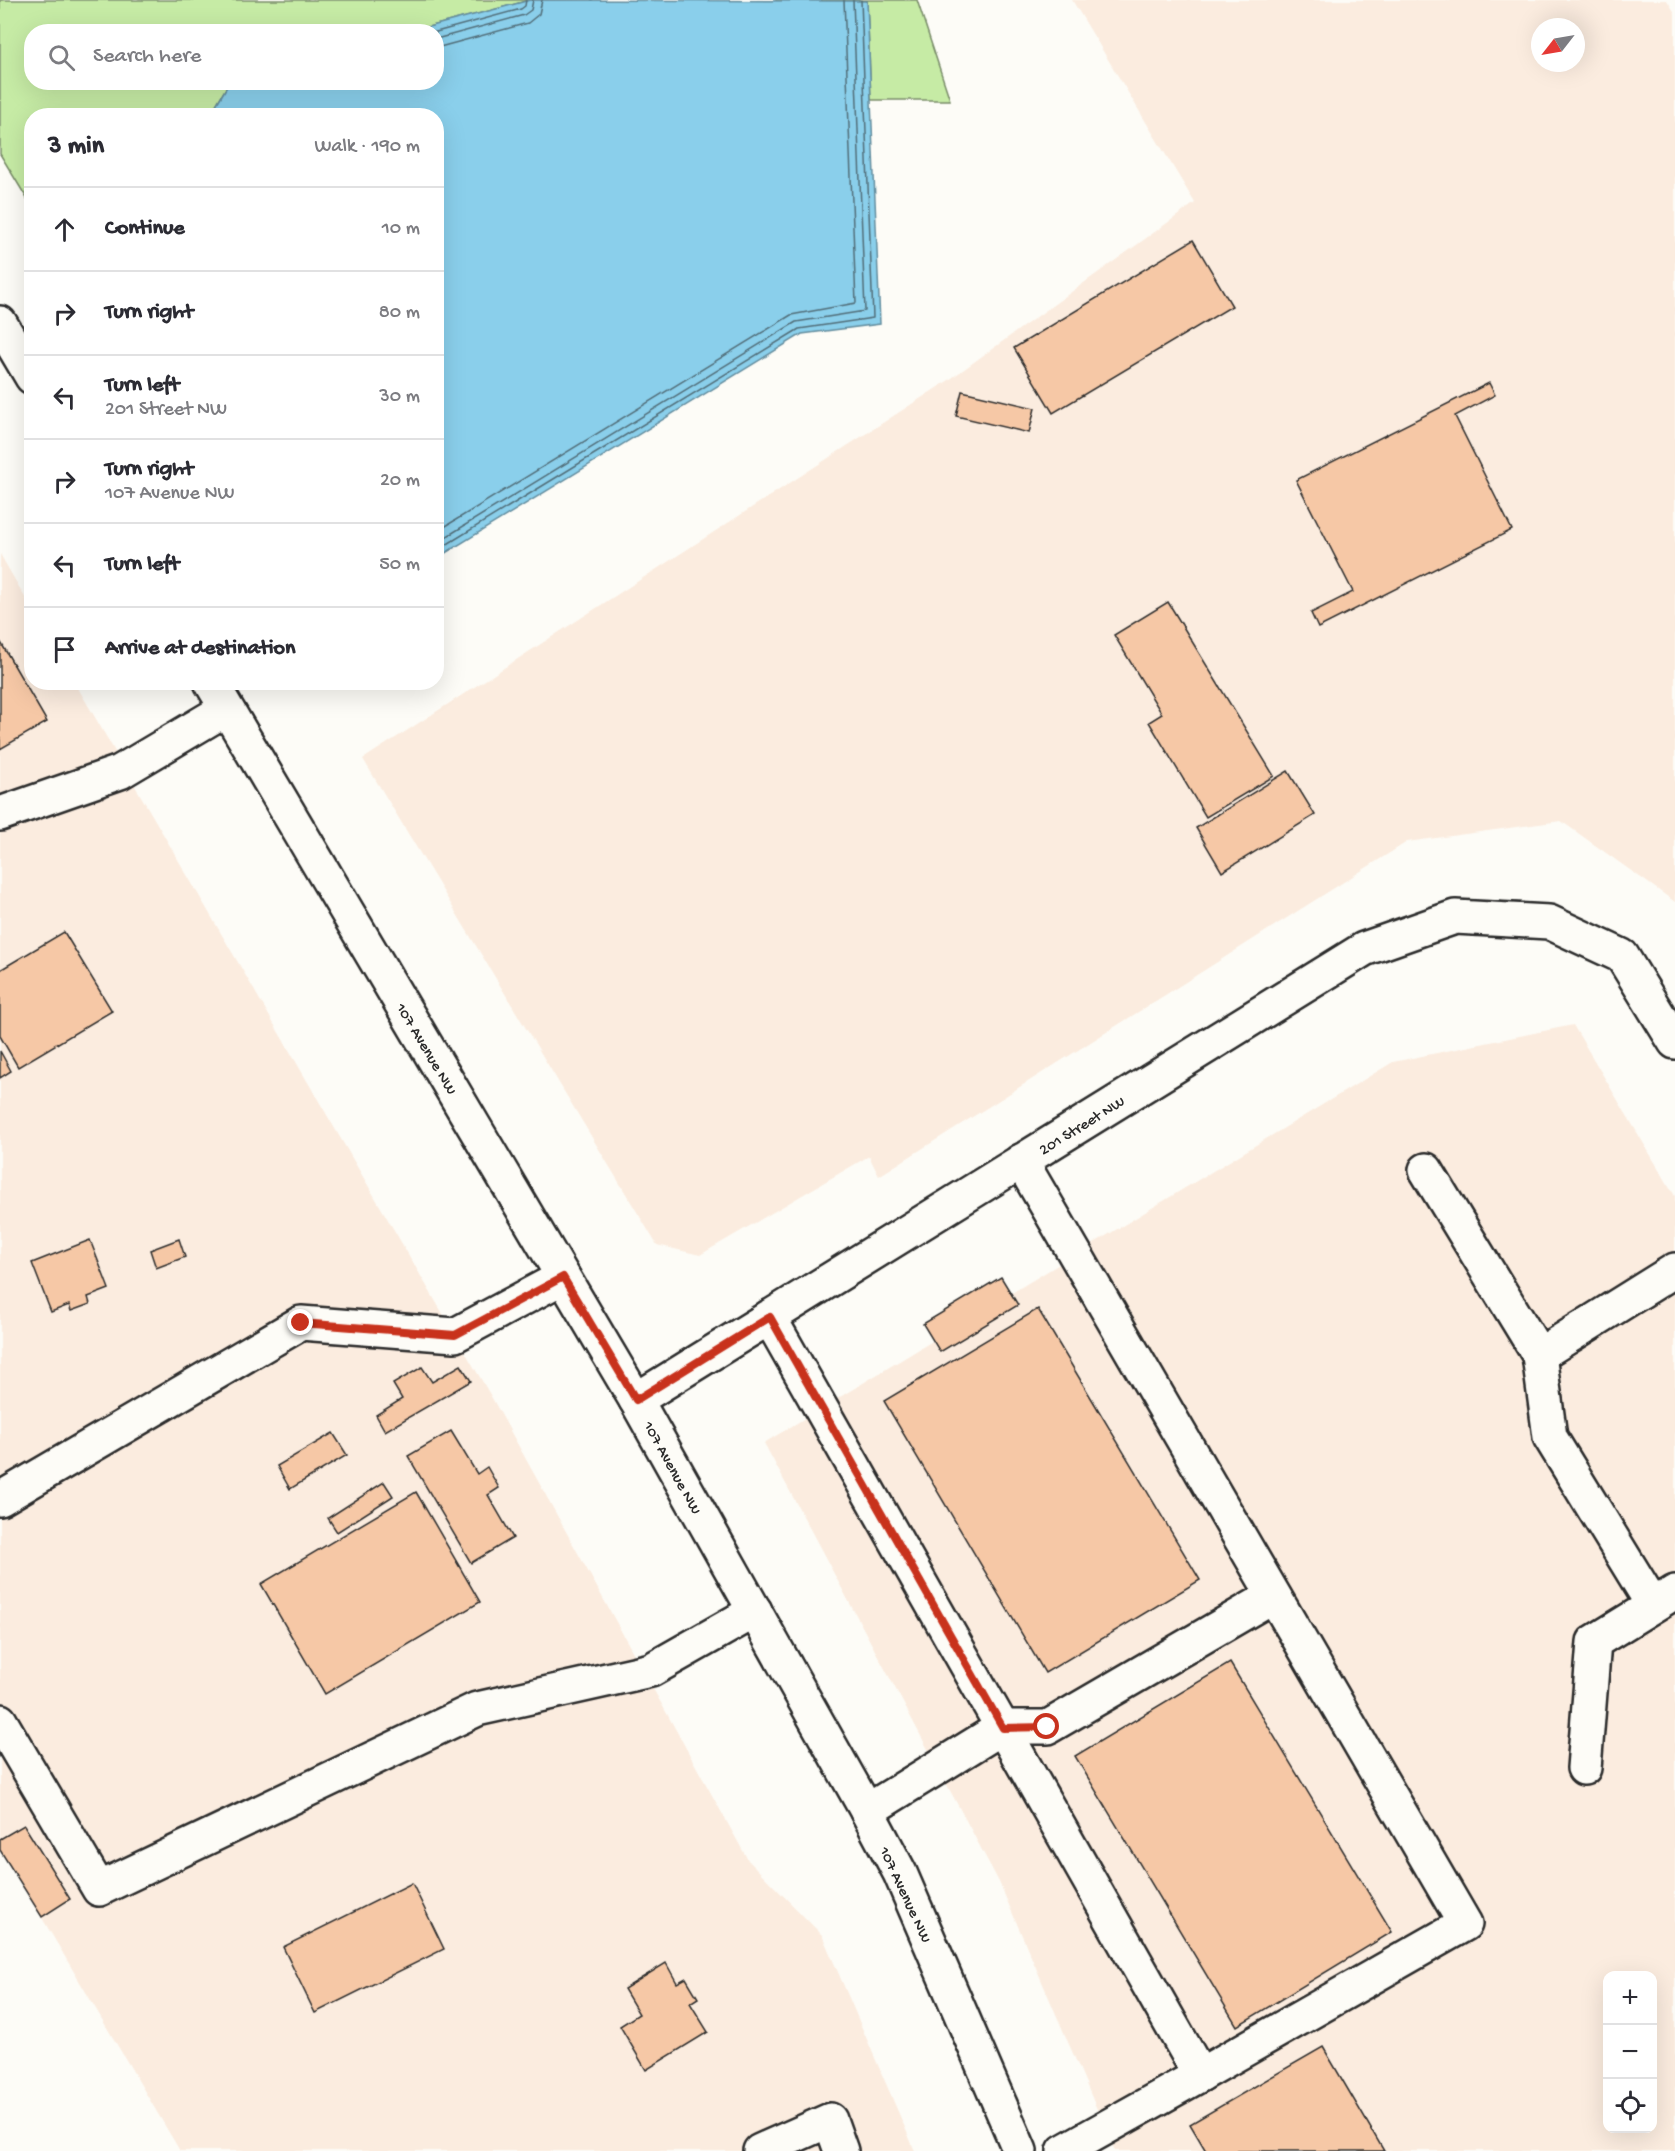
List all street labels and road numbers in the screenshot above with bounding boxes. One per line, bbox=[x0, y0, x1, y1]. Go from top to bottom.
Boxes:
street label: 107 Avenue NW bbox=[390, 1000, 460, 1099]
street label: 201 Street NW bbox=[1036, 1093, 1130, 1161]
street label: 107 Avenue NW bbox=[637, 1418, 705, 1519]
street label: 107 Avenue NW bbox=[873, 1844, 934, 1947]

